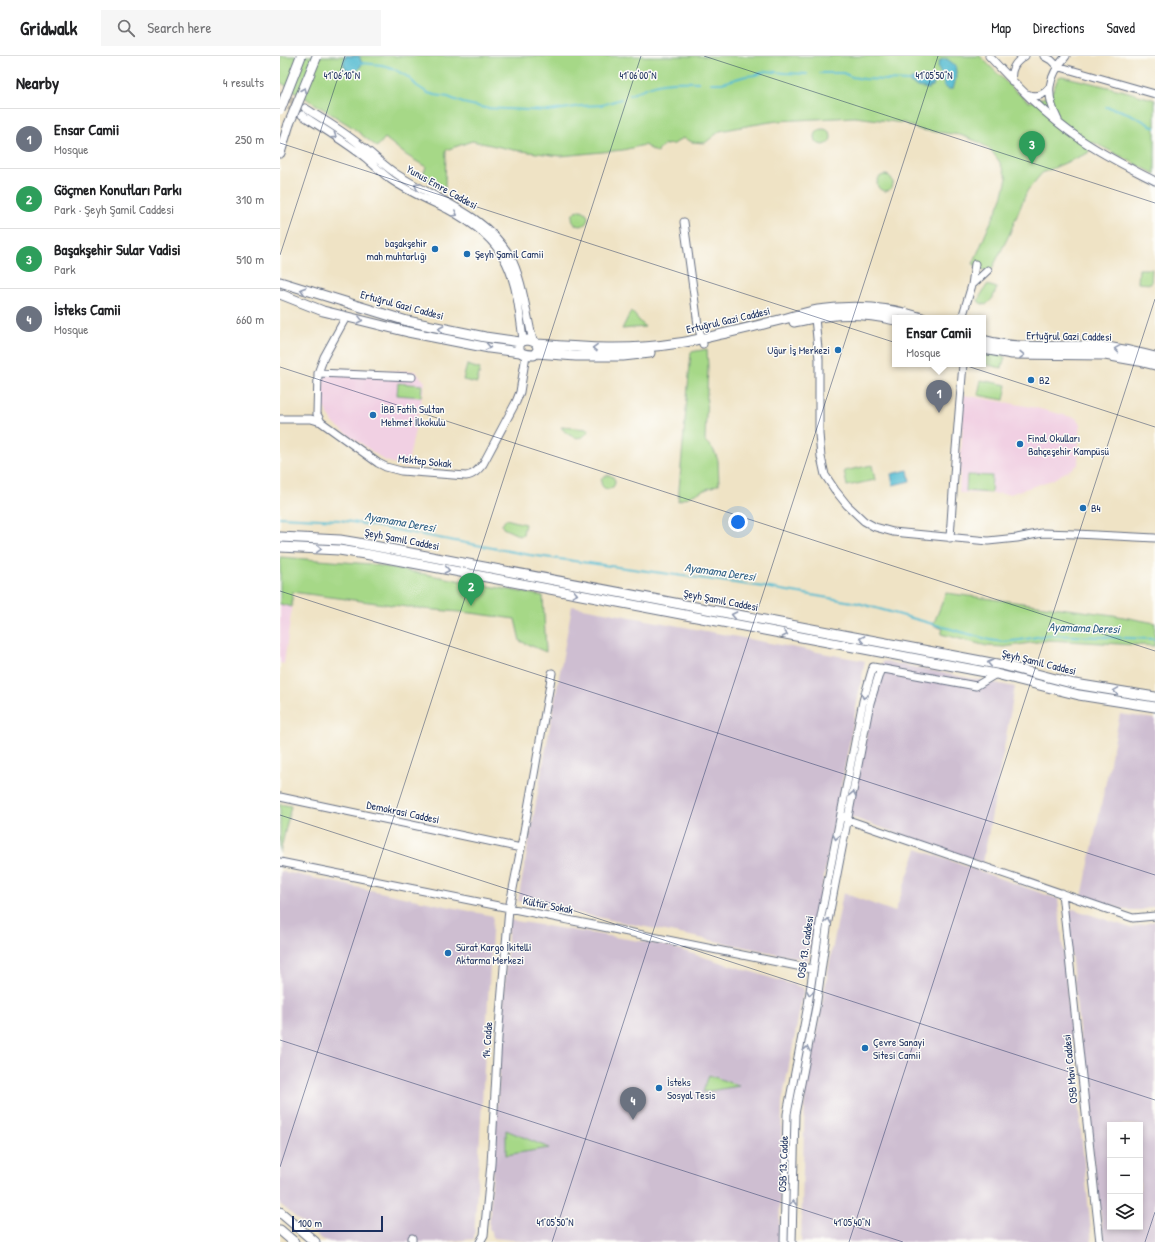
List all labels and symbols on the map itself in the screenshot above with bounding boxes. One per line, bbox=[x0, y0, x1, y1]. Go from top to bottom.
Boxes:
text: 41°06'10"N bbox=[324, 69, 360, 82]
text: 41°06'00"N bbox=[619, 69, 657, 82]
text: 41°05'50"N bbox=[915, 69, 953, 82]
one-way arrow bbox=[299, 87, 307, 94]
one-way arrow bbox=[330, 131, 337, 138]
pin: 3 bbox=[1019, 131, 1045, 164]
street label: Yunus Emre Caddesi bbox=[404, 162, 480, 212]
one-way arrow bbox=[413, 183, 421, 190]
one-way arrow bbox=[451, 209, 458, 216]
place label: başakşehir mah muhtarlığı bbox=[366, 236, 428, 263]
marker: başakşehir mah muhtarlığı bbox=[430, 244, 440, 254]
place label: Şeyh Şamil Camii bbox=[475, 247, 544, 261]
marker: Şeyh Şamil Camii bbox=[462, 249, 472, 259]
one-way arrow bbox=[300, 286, 307, 295]
street label: Ertuğrul Gazi Caddesi bbox=[359, 287, 445, 323]
street label: Ertuğrul Gazi Caddesi bbox=[685, 304, 771, 336]
one-way arrow bbox=[357, 316, 364, 324]
one-way arrow bbox=[438, 325, 444, 333]
street label: Ertuğrul Gazi Caddesi bbox=[1026, 328, 1112, 344]
one-way arrow bbox=[484, 342, 491, 351]
place label: Uğur İş Merkezi bbox=[767, 343, 830, 357]
one-way arrow bbox=[592, 344, 598, 352]
marker: Uğur İş Merkezi bbox=[833, 345, 843, 355]
one-way arrow bbox=[1114, 345, 1120, 354]
one-way arrow bbox=[1019, 351, 1025, 359]
place label: B2 bbox=[1039, 373, 1050, 387]
marker: B2 bbox=[1026, 375, 1036, 385]
pin: 1 bbox=[926, 380, 952, 413]
place label: İBB Fatih Sultan Mehmet İlkokulu bbox=[381, 402, 446, 429]
marker: İBB Fatih Sultan Mehmet İlkokulu bbox=[368, 410, 378, 420]
place label: Final Okulları Bahçeşehir Kampüsü bbox=[1027, 431, 1110, 458]
marker: Final Okulları Bahçeşehir Kampüsü bbox=[1015, 439, 1025, 449]
street label: Mektep Sokak bbox=[398, 451, 453, 471]
place label: B4 bbox=[1091, 501, 1101, 515]
marker: B4 bbox=[1078, 503, 1088, 513]
water label: Ayamama Deresi bbox=[363, 507, 438, 536]
your location bbox=[728, 512, 748, 532]
street label: Şeyh Şamil Caddesi bbox=[363, 525, 441, 553]
one-way arrow bbox=[316, 545, 322, 553]
water label: Ayamama Deresi bbox=[684, 558, 758, 585]
one-way arrow bbox=[444, 566, 450, 574]
pin: 2 bbox=[458, 573, 484, 606]
street label: Şeyh Şamil Caddesi bbox=[682, 586, 760, 614]
one-way arrow bbox=[572, 590, 578, 598]
one-way arrow bbox=[731, 611, 737, 619]
water label: Ayamama Deresi bbox=[1048, 618, 1121, 637]
one-way arrow bbox=[782, 629, 788, 638]
one-way arrow bbox=[859, 635, 865, 643]
street label: Şeyh Şamil Caddesi bbox=[1000, 646, 1078, 678]
one-way arrow bbox=[986, 659, 993, 668]
one-way arrow bbox=[1113, 687, 1120, 696]
one-way arrow bbox=[860, 692, 869, 699]
one-way arrow bbox=[849, 790, 857, 797]
street label: Demokrasi Caddesi bbox=[365, 797, 441, 827]
one-way arrow bbox=[833, 834, 841, 840]
street label: Kültür Sokak bbox=[522, 893, 575, 917]
street label: OSB 13. Caddesi bbox=[794, 915, 816, 979]
one-way arrow bbox=[823, 918, 832, 924]
place label: Sürat Kargo İkitelli Aktarma Merkezi bbox=[456, 940, 531, 967]
marker: Sürat Kargo İkitelli Aktarma Merkezi bbox=[443, 948, 453, 958]
one-way arrow bbox=[806, 990, 815, 996]
street label: 14. Cadde bbox=[479, 1021, 495, 1059]
street label: OSB Mavi Caddesi bbox=[1059, 1034, 1081, 1104]
place label: Çevre Sanayi Sitesi Camii bbox=[873, 1035, 925, 1062]
marker: Çevre Sanayi Sitesi Camii bbox=[860, 1043, 870, 1053]
one-way arrow bbox=[803, 1046, 811, 1052]
place label: İsteks Sosyal Tesis bbox=[667, 1075, 716, 1102]
marker: İsteks Sosyal Tesis bbox=[654, 1083, 664, 1093]
pin: 4 bbox=[620, 1087, 646, 1120]
street label: OSB 13. Cadde bbox=[775, 1135, 791, 1192]
one-way arrow bbox=[788, 1200, 797, 1206]
scale bar bbox=[292, 1214, 383, 1233]
text: 41°05'50"N bbox=[536, 1216, 574, 1229]
text: 41°05'40"N bbox=[834, 1216, 870, 1229]

